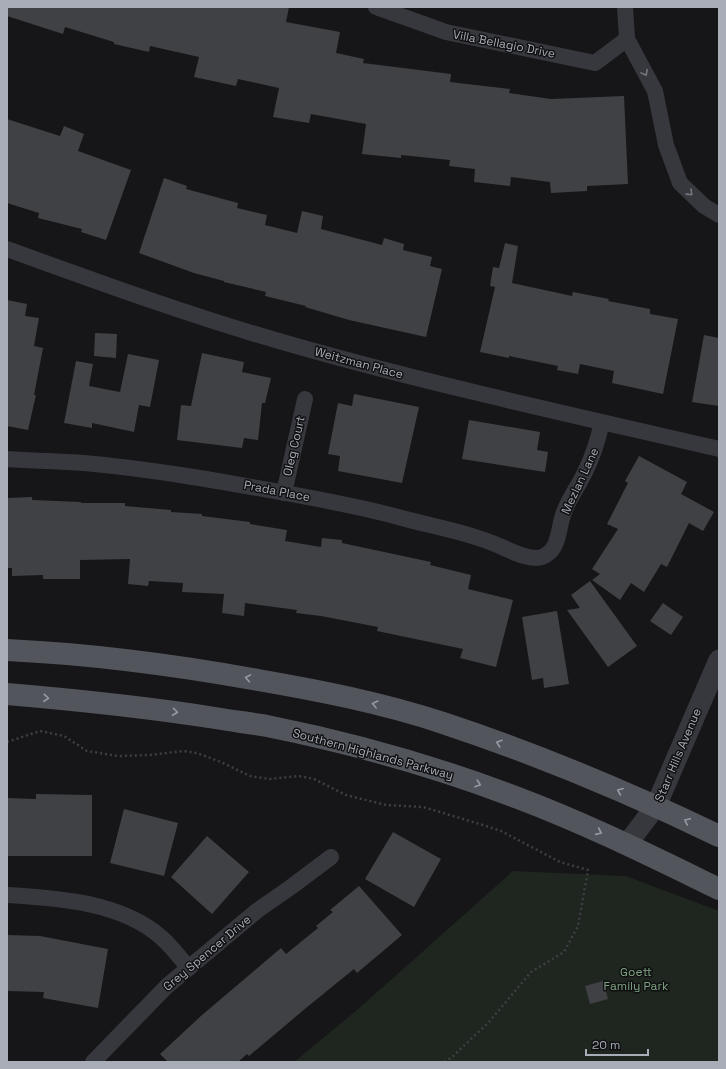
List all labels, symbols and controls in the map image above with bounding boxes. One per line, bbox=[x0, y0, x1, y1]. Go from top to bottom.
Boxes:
street label: Villa Bellagio Drive bbox=[452, 26, 556, 62]
one-way arrow bbox=[641, 69, 648, 76]
one-way arrow bbox=[685, 188, 693, 196]
street label: Weitzman Place bbox=[313, 343, 405, 383]
street label: Oleg Court bbox=[279, 414, 309, 478]
street label: Mezlan Lane bbox=[558, 445, 602, 517]
street label: Prada Place bbox=[243, 477, 311, 505]
one-way arrow bbox=[245, 674, 251, 683]
one-way arrow bbox=[43, 693, 49, 702]
one-way arrow bbox=[372, 700, 378, 708]
street label: Starr Hills Avenue bbox=[651, 706, 705, 804]
one-way arrow bbox=[172, 707, 178, 716]
street label: Southern Highlands Parkway bbox=[291, 725, 455, 783]
one-way arrow bbox=[496, 739, 503, 747]
one-way arrow bbox=[474, 779, 481, 788]
one-way arrow bbox=[616, 788, 623, 796]
one-way arrow bbox=[684, 818, 692, 826]
one-way arrow bbox=[594, 827, 602, 835]
street label: Grey Spencer Drive bbox=[160, 912, 254, 994]
park label: Goett Family Park bbox=[604, 964, 669, 994]
scale bar bbox=[586, 1031, 648, 1057]
text: 20 m bbox=[592, 1037, 620, 1053]

